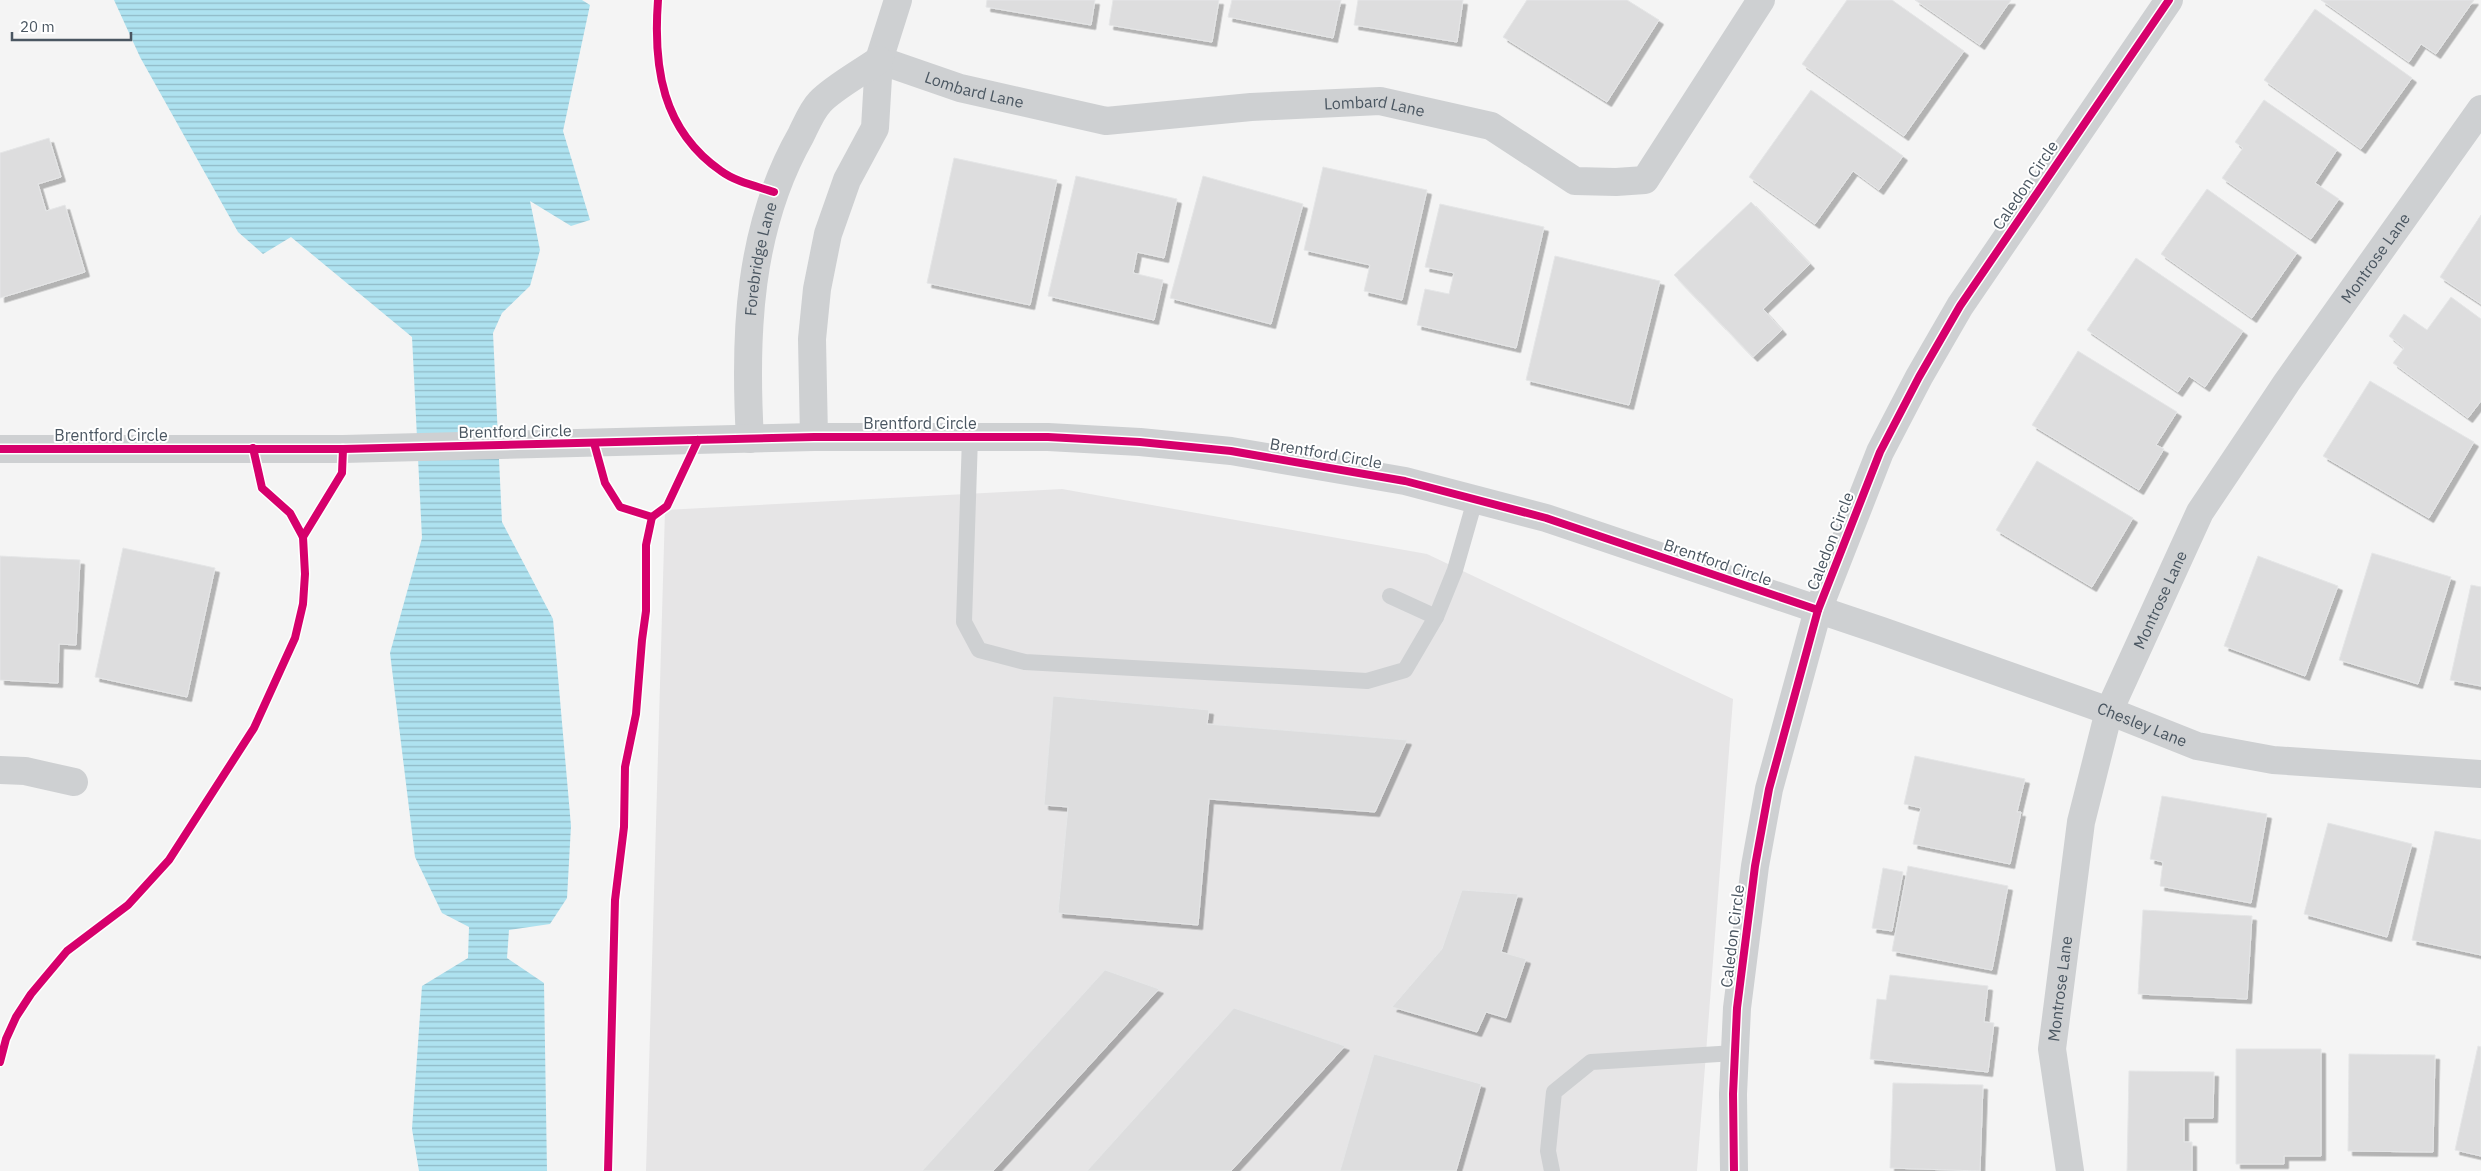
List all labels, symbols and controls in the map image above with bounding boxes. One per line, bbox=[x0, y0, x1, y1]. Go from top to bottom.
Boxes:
scale bar bbox=[12, 10, 131, 42]
text: 20 m bbox=[20, 17, 55, 36]
street label: Lombard Lane bbox=[922, 67, 1026, 112]
street label: Lombard Lane bbox=[1323, 91, 1427, 121]
street label: Caledon Circle bbox=[1988, 136, 2062, 234]
street label: Forebridge Lane bbox=[740, 199, 781, 317]
street label: Montrose Lane bbox=[2336, 209, 2414, 307]
street label: Brentford Circle bbox=[863, 413, 977, 433]
street label: Brentford Circle bbox=[458, 420, 572, 442]
street label: Brentford Circle bbox=[54, 425, 168, 445]
street label: Brentford Circle bbox=[1268, 433, 1384, 473]
street label: Caledon Circle bbox=[1802, 489, 1858, 593]
street label: Brentford Circle bbox=[1661, 534, 1775, 590]
street label: Montrose Lane bbox=[2129, 547, 2191, 652]
street label: Chesley Lane bbox=[2095, 698, 2190, 751]
street label: Caledon Circle bbox=[1716, 883, 1748, 989]
street label: Montrose Lane bbox=[2043, 935, 2076, 1043]

